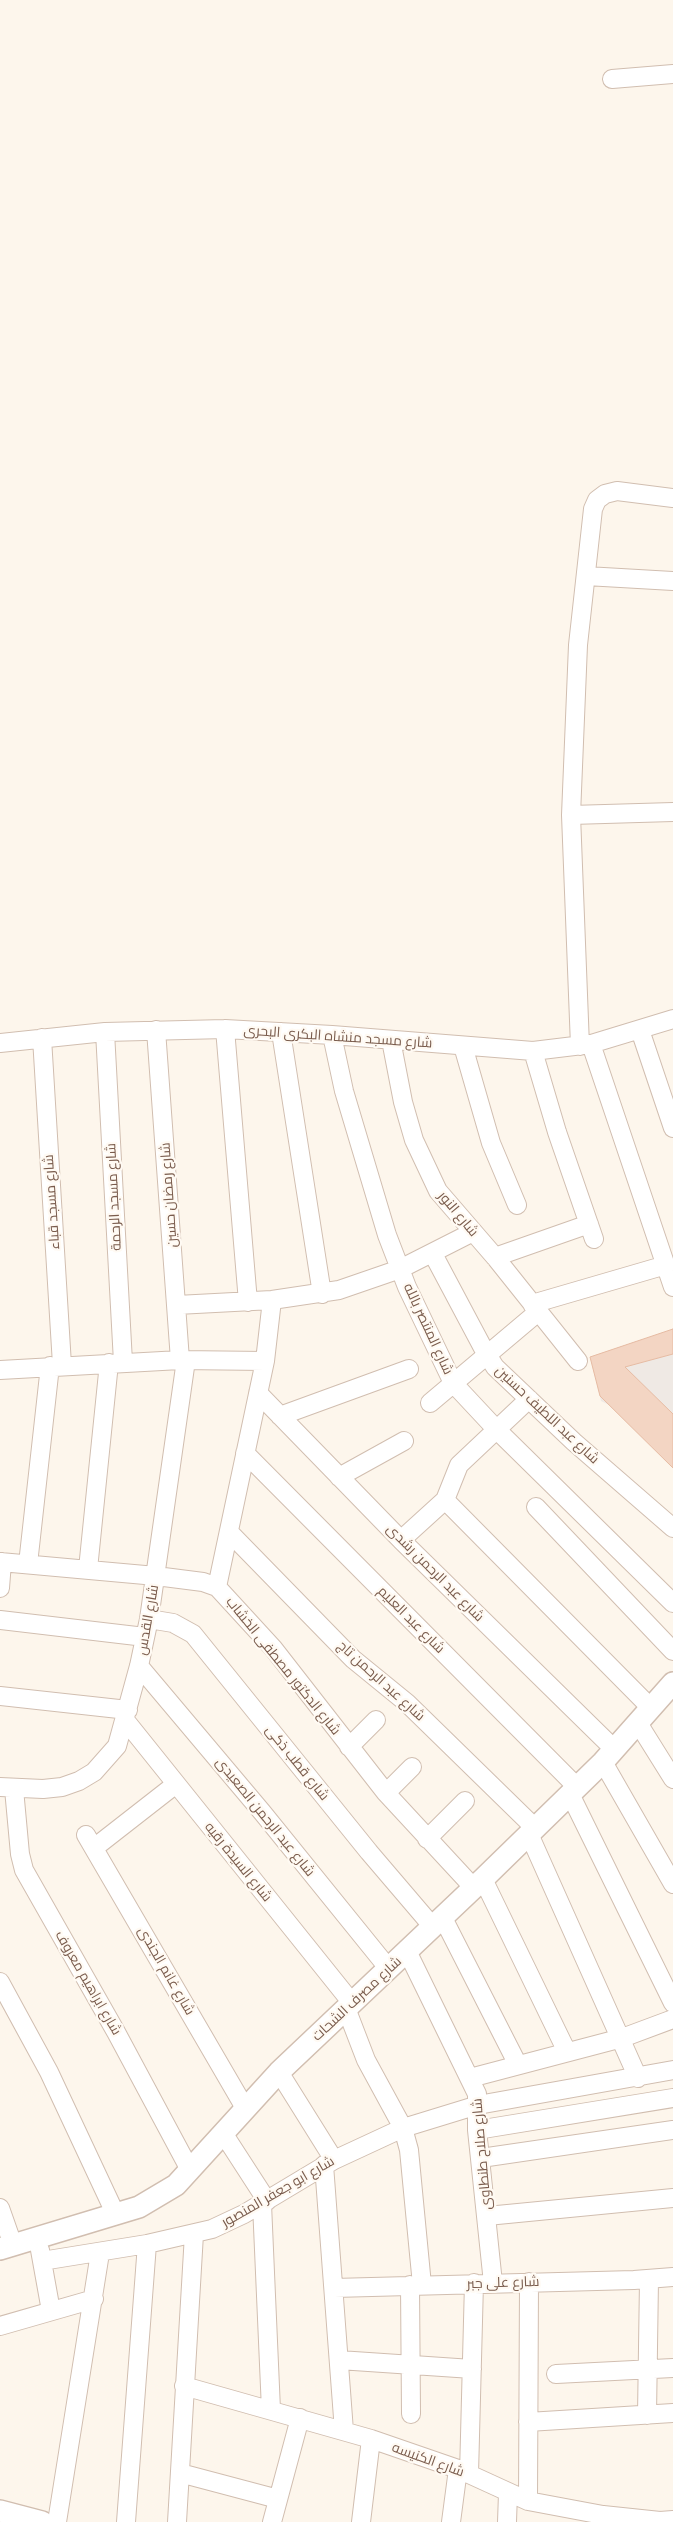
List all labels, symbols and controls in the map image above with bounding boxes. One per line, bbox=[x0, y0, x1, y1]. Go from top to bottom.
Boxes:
street label: شارع مسجد منشاه البكرى البحرى bbox=[243, 1022, 433, 1052]
street label: شارع رمضان حسين bbox=[157, 1142, 181, 1248]
street label: شارع مسجد الرحمة bbox=[103, 1143, 125, 1251]
street label: شارع مسجد قباء bbox=[40, 1154, 64, 1250]
street label: شارع النور bbox=[434, 1188, 482, 1240]
street label: شارع المنتصر بالله bbox=[400, 1281, 456, 1377]
street label: شارع عبد اللطيف حسنين bbox=[492, 1362, 602, 1468]
street label: شارع عبد الرحمن رشدى bbox=[383, 1521, 487, 1625]
street label: شارع القدس bbox=[134, 1583, 162, 1657]
street label: شارع عبد العليم bbox=[374, 1583, 448, 1657]
street label: شارع الدكتور مصطفى الخشاب bbox=[222, 1594, 344, 1738]
street label: شارع عبد الرحمن تاج bbox=[334, 1637, 428, 1725]
street label: شارع قطب ذكى bbox=[262, 1722, 332, 1804]
street label: شارع عبد الرحمن الصعيدى bbox=[212, 1754, 318, 1880]
street label: شارع السيدة رقيه bbox=[201, 1819, 275, 1905]
street label: شارع غانم الجندى bbox=[134, 1924, 198, 2018]
street label: شارع ابراهيم معروف bbox=[51, 1928, 125, 2038]
street label: شارع مصرف الشحات bbox=[309, 1953, 405, 2045]
street label: شارع صلاح طنطاوى bbox=[469, 2097, 495, 2211]
street label: شارع ابو جعفر المنصور bbox=[219, 2153, 337, 2231]
street label: شارع على جبر bbox=[466, 2273, 540, 2293]
street label: شارع الكنيسه bbox=[390, 2439, 466, 2481]

